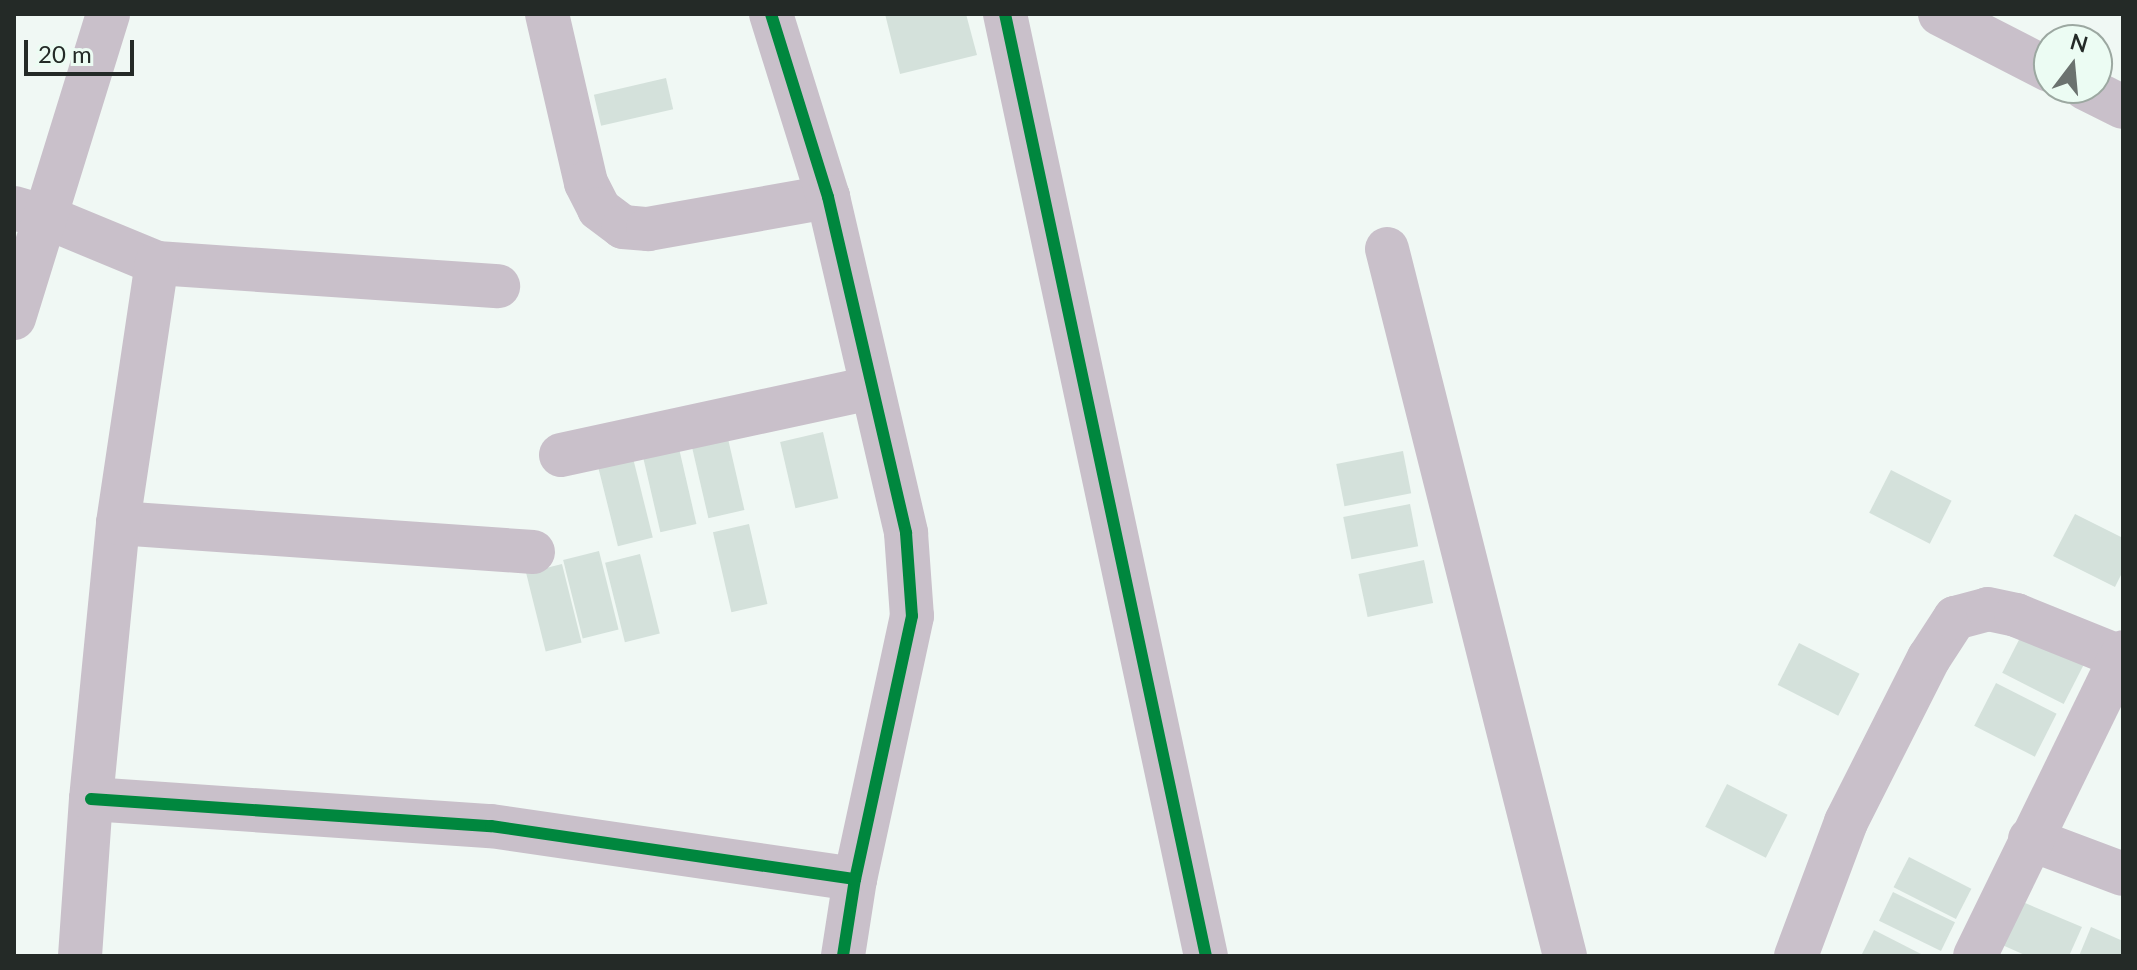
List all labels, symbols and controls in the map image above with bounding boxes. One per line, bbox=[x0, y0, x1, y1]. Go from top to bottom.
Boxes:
scale bar bbox=[28, 24, 138, 74]
north arrow bbox=[2033, 24, 2113, 104]
text: N bbox=[2067, 27, 2091, 58]
text: 20 m bbox=[38, 39, 92, 68]

